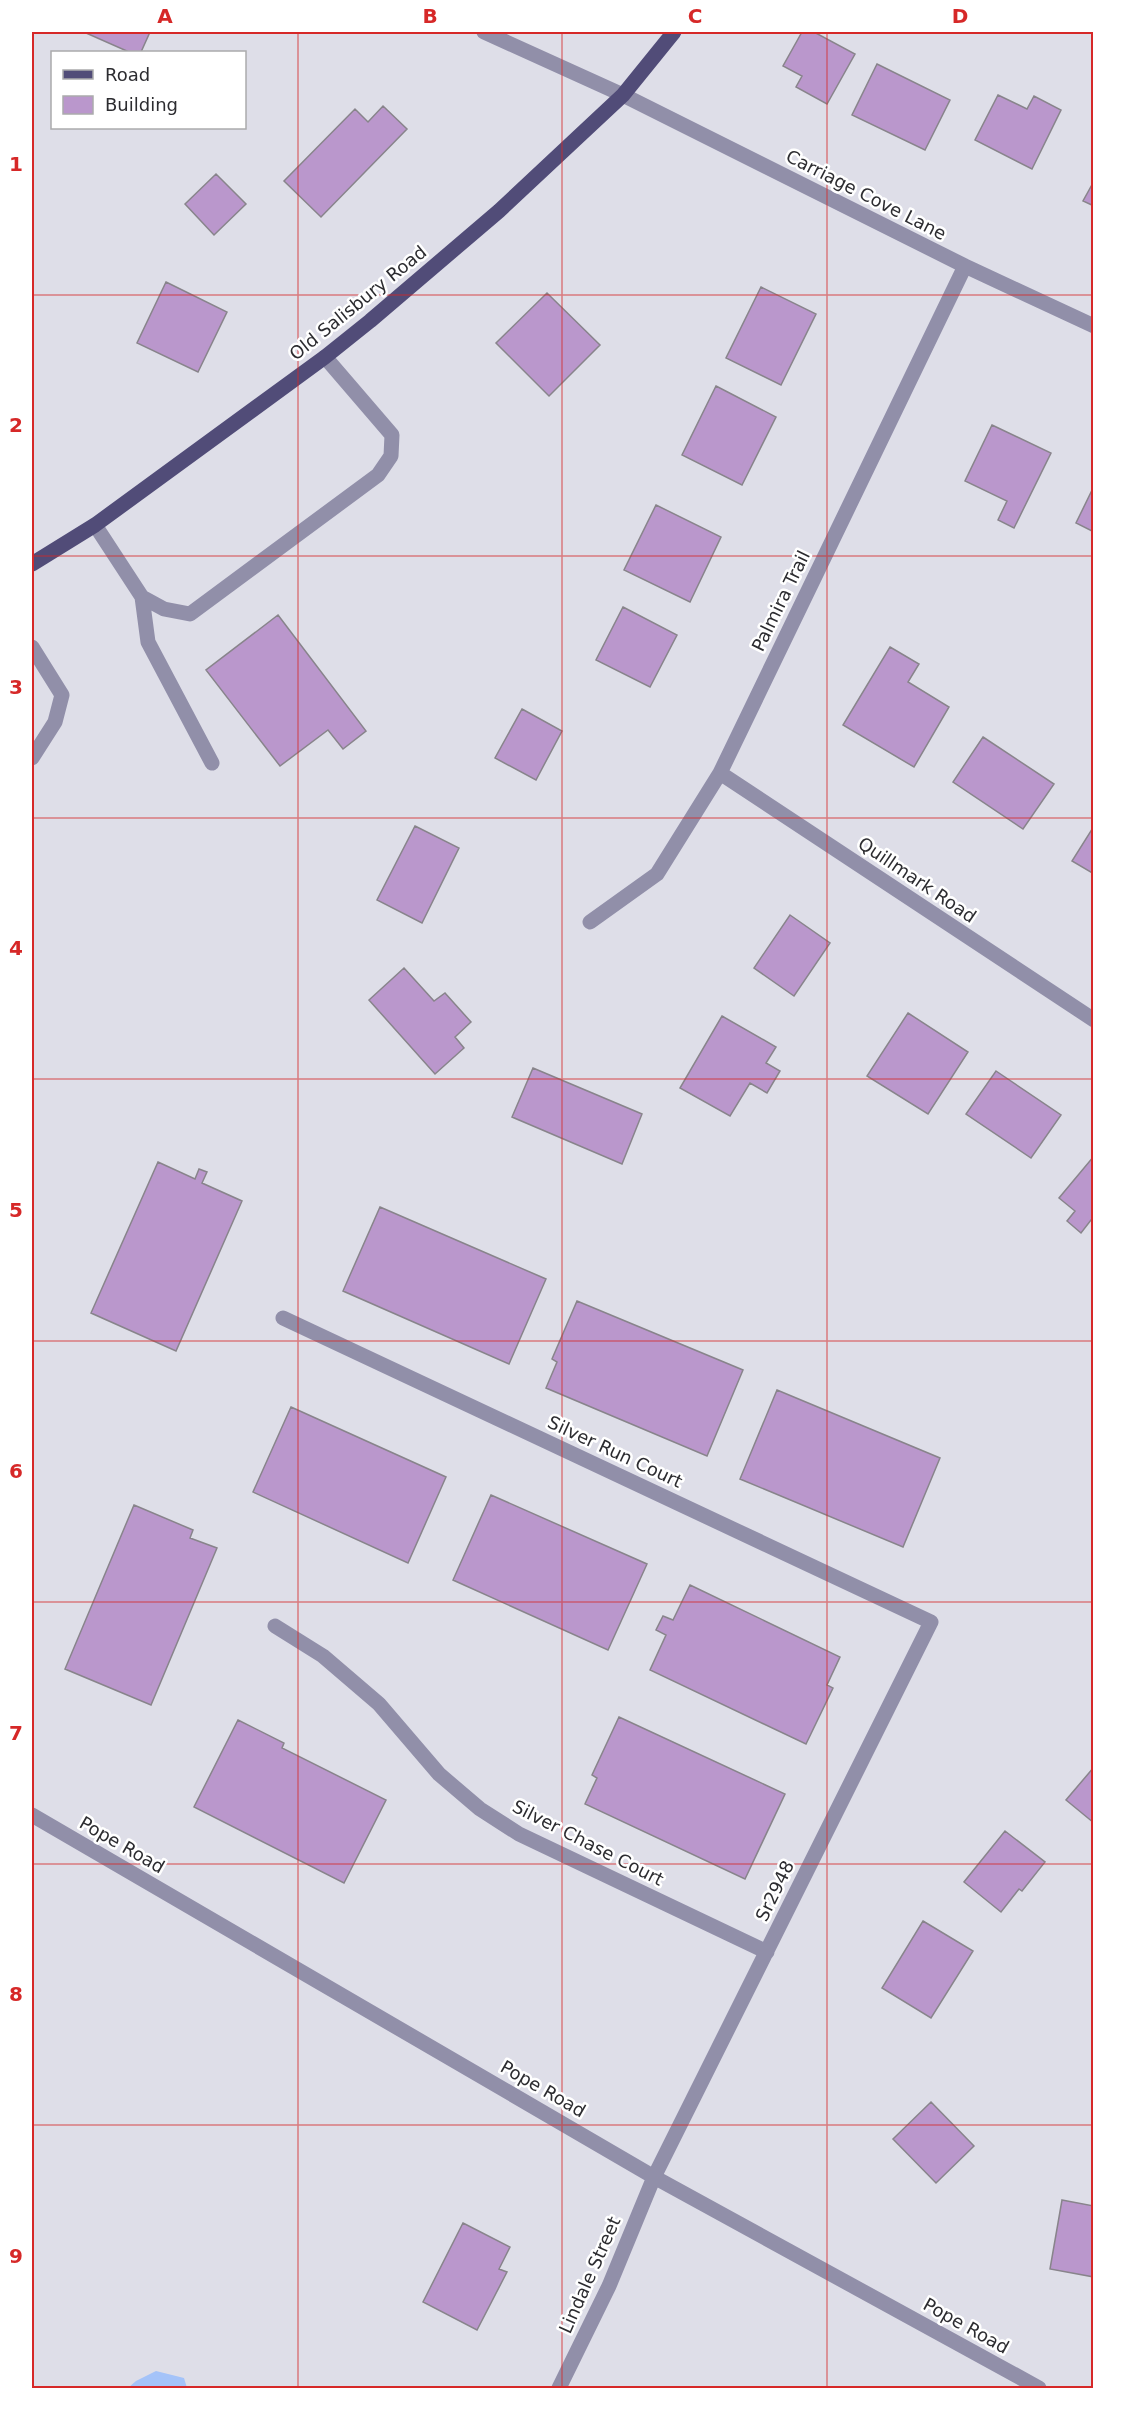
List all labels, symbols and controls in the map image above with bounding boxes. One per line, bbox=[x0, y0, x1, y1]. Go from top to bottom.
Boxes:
text: A bbox=[157, 4, 173, 28]
text: B bbox=[422, 4, 438, 28]
text: C bbox=[688, 4, 702, 28]
text: D bbox=[952, 4, 968, 28]
legend bbox=[51, 51, 246, 129]
text: Road bbox=[105, 64, 150, 85]
text: Building bbox=[105, 94, 178, 115]
street label: Carriage Cove Lane bbox=[783, 145, 950, 244]
text: 1 bbox=[9, 152, 23, 176]
street label: Old Salisbury Road bbox=[285, 241, 430, 364]
text: 2 bbox=[9, 413, 23, 437]
street label: Palmira Trail bbox=[747, 547, 814, 655]
text: 3 bbox=[9, 675, 23, 699]
street label: Quillmark Road bbox=[854, 832, 980, 927]
text: 4 bbox=[9, 936, 23, 960]
text: 5 bbox=[9, 1198, 23, 1222]
street label: Silver Run Court bbox=[545, 1411, 686, 1492]
text: 6 bbox=[9, 1459, 23, 1483]
text: 7 bbox=[9, 1721, 23, 1745]
street label: Silver Chase Court bbox=[509, 1795, 667, 1890]
street label: Pope Road bbox=[76, 1812, 168, 1877]
street label: Sr2948 bbox=[751, 1857, 798, 1924]
text: 8 bbox=[9, 1982, 23, 2006]
street label: Pope Road bbox=[497, 2056, 589, 2121]
street label: Lindale Street bbox=[554, 2213, 625, 2336]
text: 9 bbox=[9, 2244, 23, 2268]
street label: Pope Road bbox=[920, 2293, 1013, 2358]

